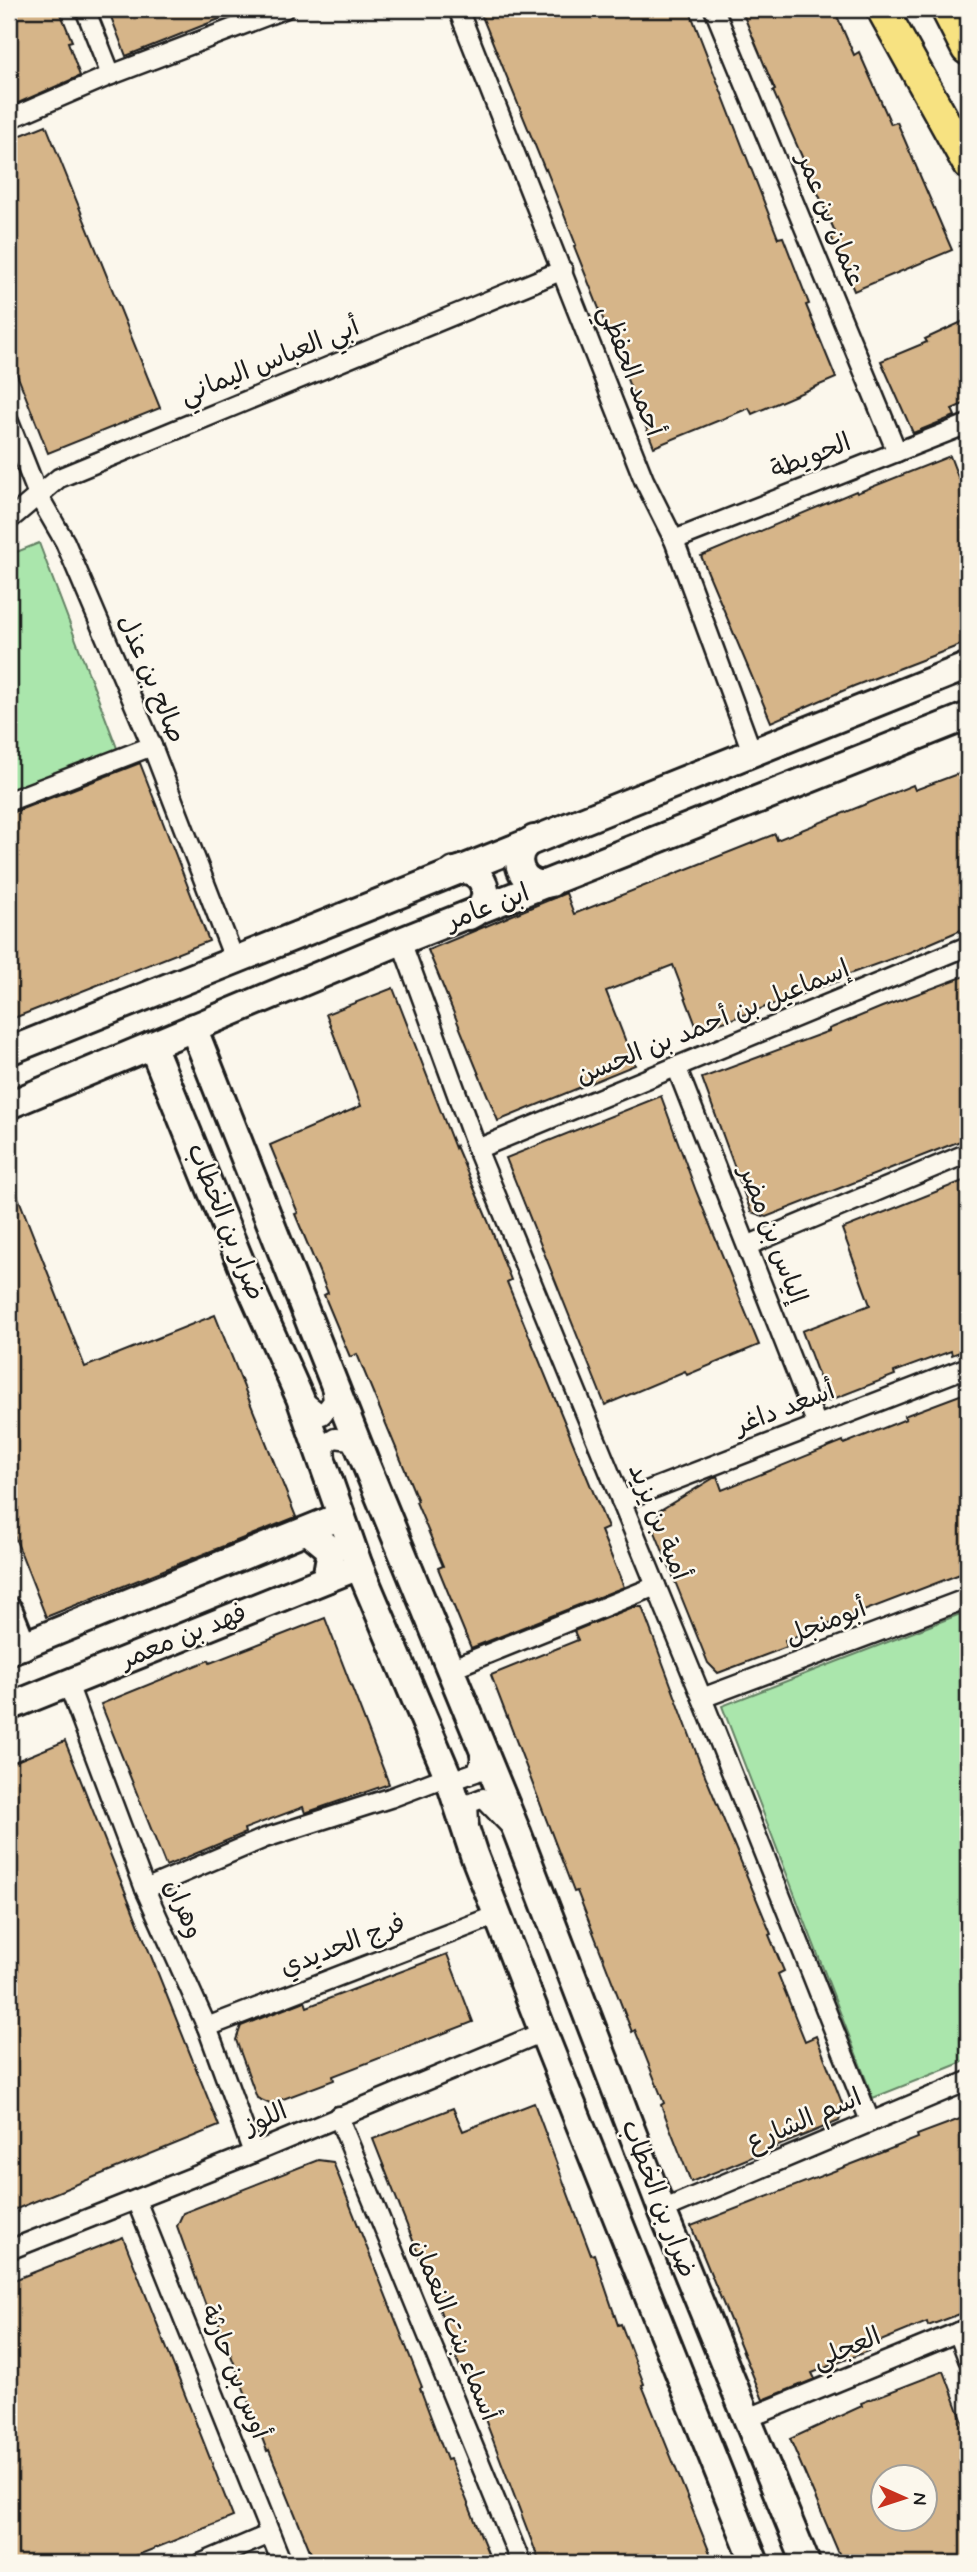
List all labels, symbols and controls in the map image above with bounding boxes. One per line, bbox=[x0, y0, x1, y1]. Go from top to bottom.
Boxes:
street label: عثمان بن عمر bbox=[787, 146, 872, 292]
street label: أحمد الحفظي bbox=[586, 300, 671, 444]
street label: أبي العباس اليماني bbox=[175, 310, 367, 417]
street label: الحويطة bbox=[766, 426, 856, 488]
street label: صالح بن عذل bbox=[109, 610, 193, 748]
street label: ابن عامر bbox=[439, 877, 535, 940]
street label: إسماعيل بن أحمد بن الحسن bbox=[571, 952, 855, 1094]
street label: ضرار بن الخطاب bbox=[178, 1138, 272, 1306]
street label: إلياس بن مضر bbox=[729, 1159, 814, 1309]
street label: أسعد داغر bbox=[728, 1374, 841, 1444]
street label: أمية بن يزيد bbox=[619, 1459, 697, 1586]
street label: أبومنجل bbox=[780, 1592, 872, 1654]
street label: فهد بن معمر bbox=[114, 1596, 252, 1678]
street label: وهران bbox=[155, 1874, 211, 1944]
street label: فرج الحديدي bbox=[275, 1907, 411, 1985]
street label: اسم الشارع bbox=[741, 2081, 868, 2162]
street label: اللوز bbox=[237, 2095, 293, 2144]
street label: ضرار بن الخطاب bbox=[612, 2115, 704, 2283]
street label: أسماء بنت النعمان bbox=[402, 2234, 506, 2427]
street label: أوس بن حارثة bbox=[192, 2300, 277, 2445]
street label: العجلي bbox=[808, 2320, 888, 2382]
north arrow bbox=[869, 2464, 939, 2534]
text: N bbox=[907, 2492, 932, 2506]

